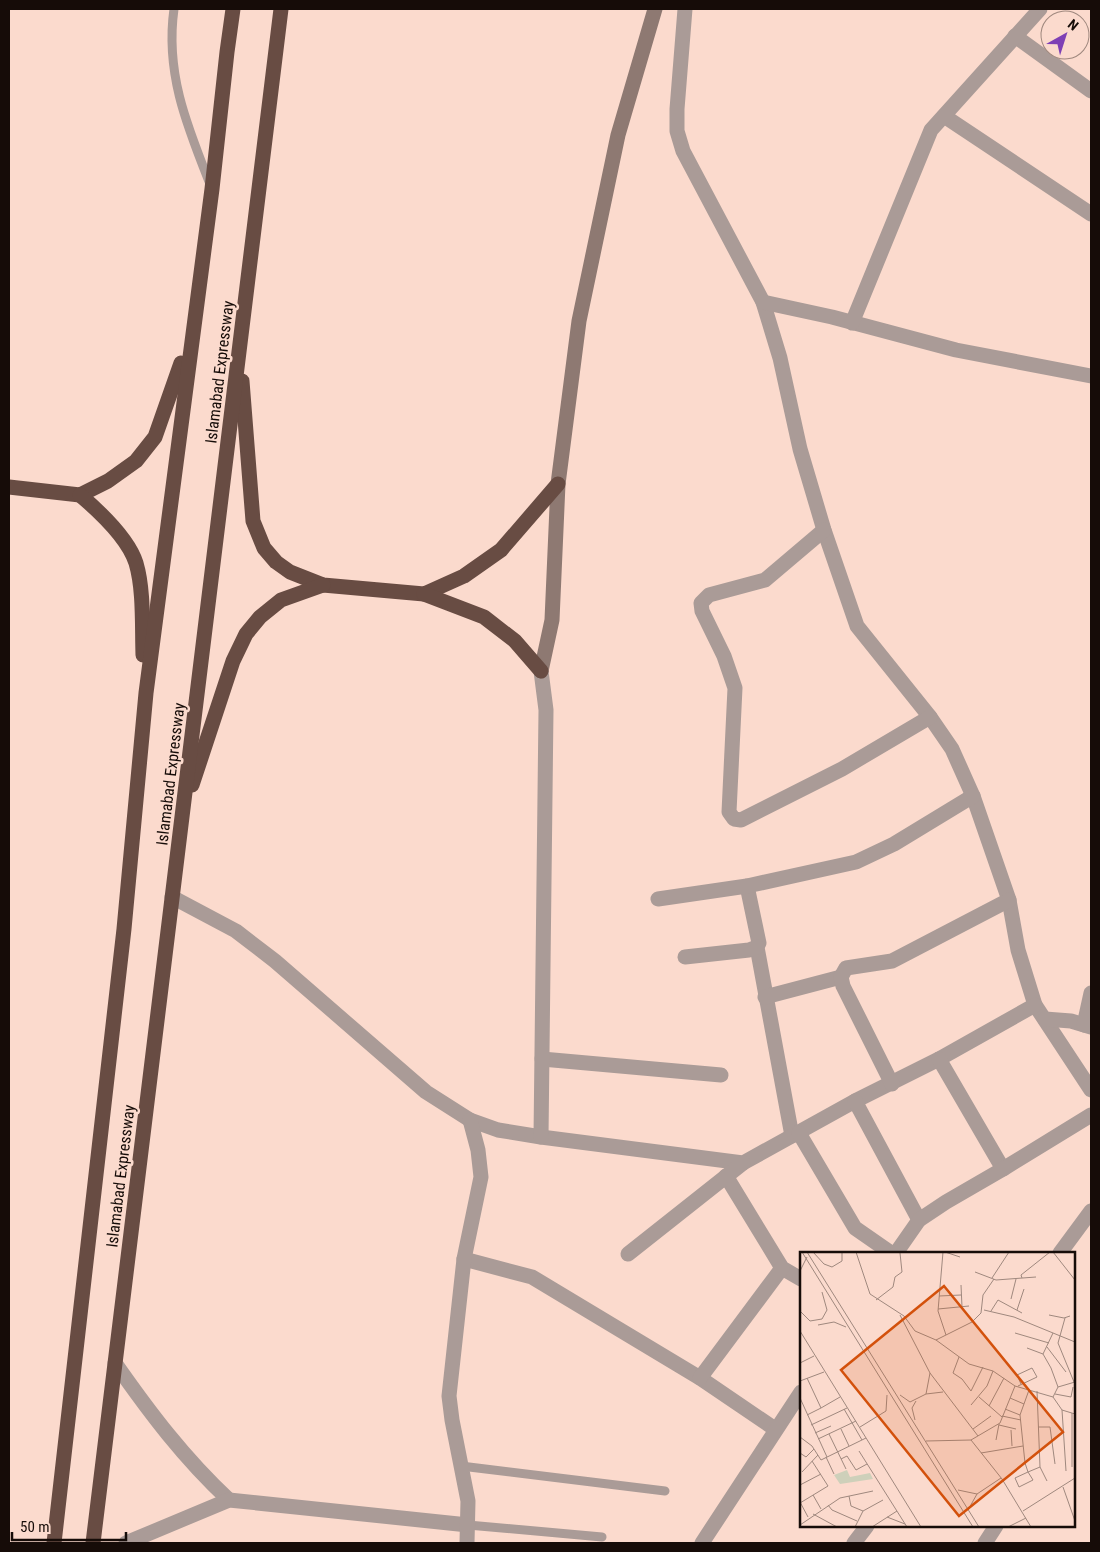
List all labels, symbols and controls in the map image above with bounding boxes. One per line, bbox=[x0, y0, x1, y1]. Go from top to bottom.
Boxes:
north arrow bbox=[1040, 10, 1090, 60]
text: N bbox=[1065, 16, 1082, 34]
street label: Islamabad Expressway bbox=[201, 299, 238, 445]
street label: Islamabad Expressway bbox=[152, 701, 189, 847]
street label: Islamabad Expressway bbox=[102, 1103, 139, 1249]
inset map bbox=[800, 1252, 1075, 1527]
scale bar bbox=[12, 1510, 126, 1542]
text: 50 m bbox=[20, 1518, 50, 1536]

